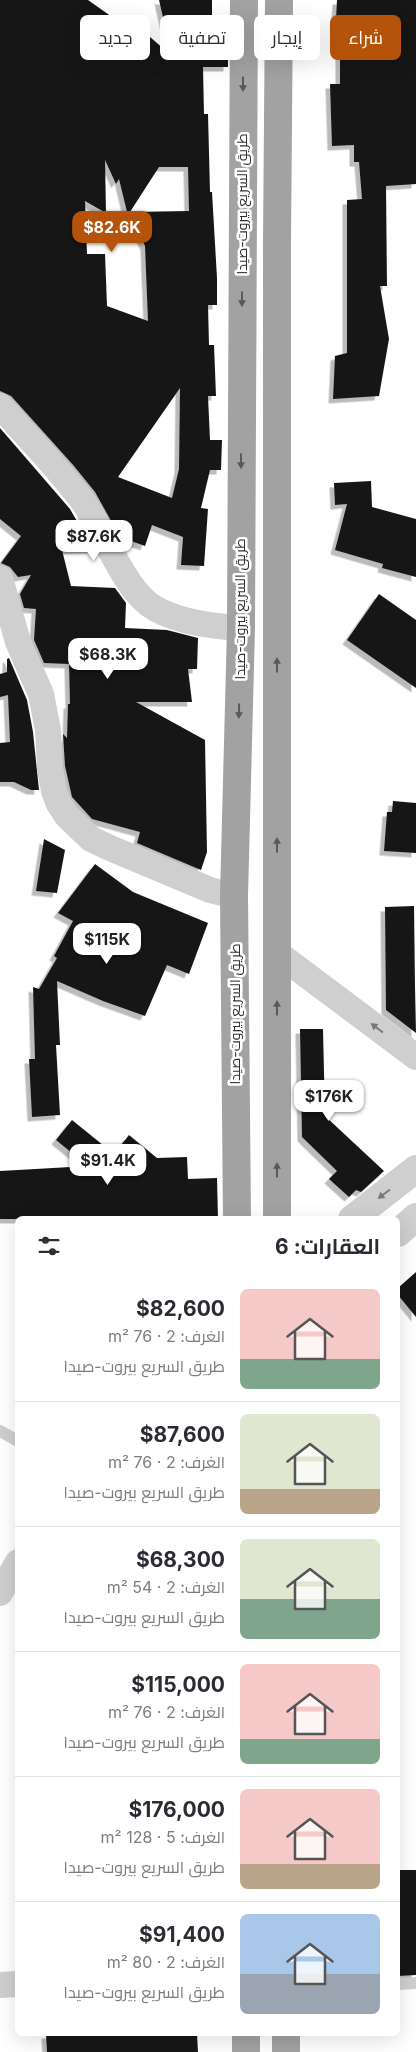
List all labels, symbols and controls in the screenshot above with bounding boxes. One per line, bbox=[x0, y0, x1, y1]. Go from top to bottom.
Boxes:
chip: جديد bbox=[80, 15, 150, 60]
chip: تصفية bbox=[160, 15, 244, 60]
chip: إيجار bbox=[254, 15, 320, 60]
chip: شراء bbox=[330, 15, 401, 60]
one-way arrow bbox=[239, 76, 247, 92]
street label: طريق السريع بيروت-صيدا bbox=[233, 133, 251, 275]
pin: $82.6K bbox=[71, 210, 153, 253]
text: $82.6K bbox=[83, 217, 141, 237]
one-way arrow bbox=[238, 291, 246, 307]
one-way arrow bbox=[237, 453, 245, 469]
pin: $87.6K bbox=[53, 520, 135, 562]
text: $87.6K bbox=[67, 526, 121, 546]
street label: طريق السريع بيروت-صيدا bbox=[231, 538, 249, 680]
pin: $68.3K bbox=[67, 638, 149, 680]
text: $68.3K bbox=[79, 644, 137, 664]
one-way arrow bbox=[273, 657, 281, 673]
one-way arrow bbox=[235, 703, 243, 719]
one-way arrow bbox=[273, 837, 281, 853]
pin: $115K bbox=[72, 922, 142, 965]
text: $115K bbox=[84, 929, 130, 949]
street label: طريق السريع بيروت-صيدا bbox=[226, 943, 244, 1085]
one-way arrow bbox=[273, 999, 281, 1015]
one-way arrow bbox=[371, 1022, 384, 1033]
pin: $176K bbox=[294, 1080, 364, 1122]
text: $176K bbox=[305, 1086, 353, 1106]
pin: $91.4K bbox=[67, 1144, 149, 1186]
text: $91.4K bbox=[80, 1150, 136, 1170]
one-way arrow bbox=[273, 1162, 281, 1178]
one-way arrow bbox=[377, 1189, 391, 1199]
icon: filters bbox=[35, 1232, 63, 1260]
text: العقارات: 6 bbox=[275, 1234, 380, 1259]
text: $82,600 bbox=[136, 1296, 225, 1321]
icon: home bbox=[280, 1309, 340, 1369]
text: الغرف: 2 · 76 m² bbox=[108, 1326, 225, 1346]
text: طريق السريع بيروت-صيدا bbox=[64, 1356, 225, 1376]
text: $87,600 bbox=[140, 1422, 225, 1447]
icon: home bbox=[280, 1434, 340, 1494]
text: الغرف: 2 · 76 m² bbox=[108, 1452, 225, 1472]
text: طريق السريع بيروت-صيدا bbox=[64, 1482, 225, 1502]
text: $68,300 bbox=[136, 1547, 225, 1572]
icon: home bbox=[280, 1559, 340, 1619]
text: الغرف: 2 · 54 m² bbox=[107, 1577, 225, 1597]
text: طريق السريع بيروت-صيدا bbox=[64, 1607, 225, 1627]
text: $115,000 bbox=[131, 1672, 225, 1697]
icon: home bbox=[280, 1684, 340, 1744]
text: الغرف: 2 · 76 m² bbox=[108, 1702, 225, 1722]
text: طريق السريع بيروت-صيدا bbox=[64, 1732, 225, 1752]
text: $176,000 bbox=[128, 1797, 225, 1822]
icon: home bbox=[280, 1809, 340, 1869]
text: الغرف: 5 · 128 m² bbox=[101, 1827, 225, 1847]
text: طريق السريع بيروت-صيدا bbox=[64, 1857, 225, 1877]
text: $91,400 bbox=[139, 1922, 225, 1947]
icon: home bbox=[280, 1934, 340, 1994]
text: الغرف: 2 · 80 m² bbox=[107, 1952, 225, 1972]
text: طريق السريع بيروت-صيدا bbox=[64, 1982, 225, 2002]

